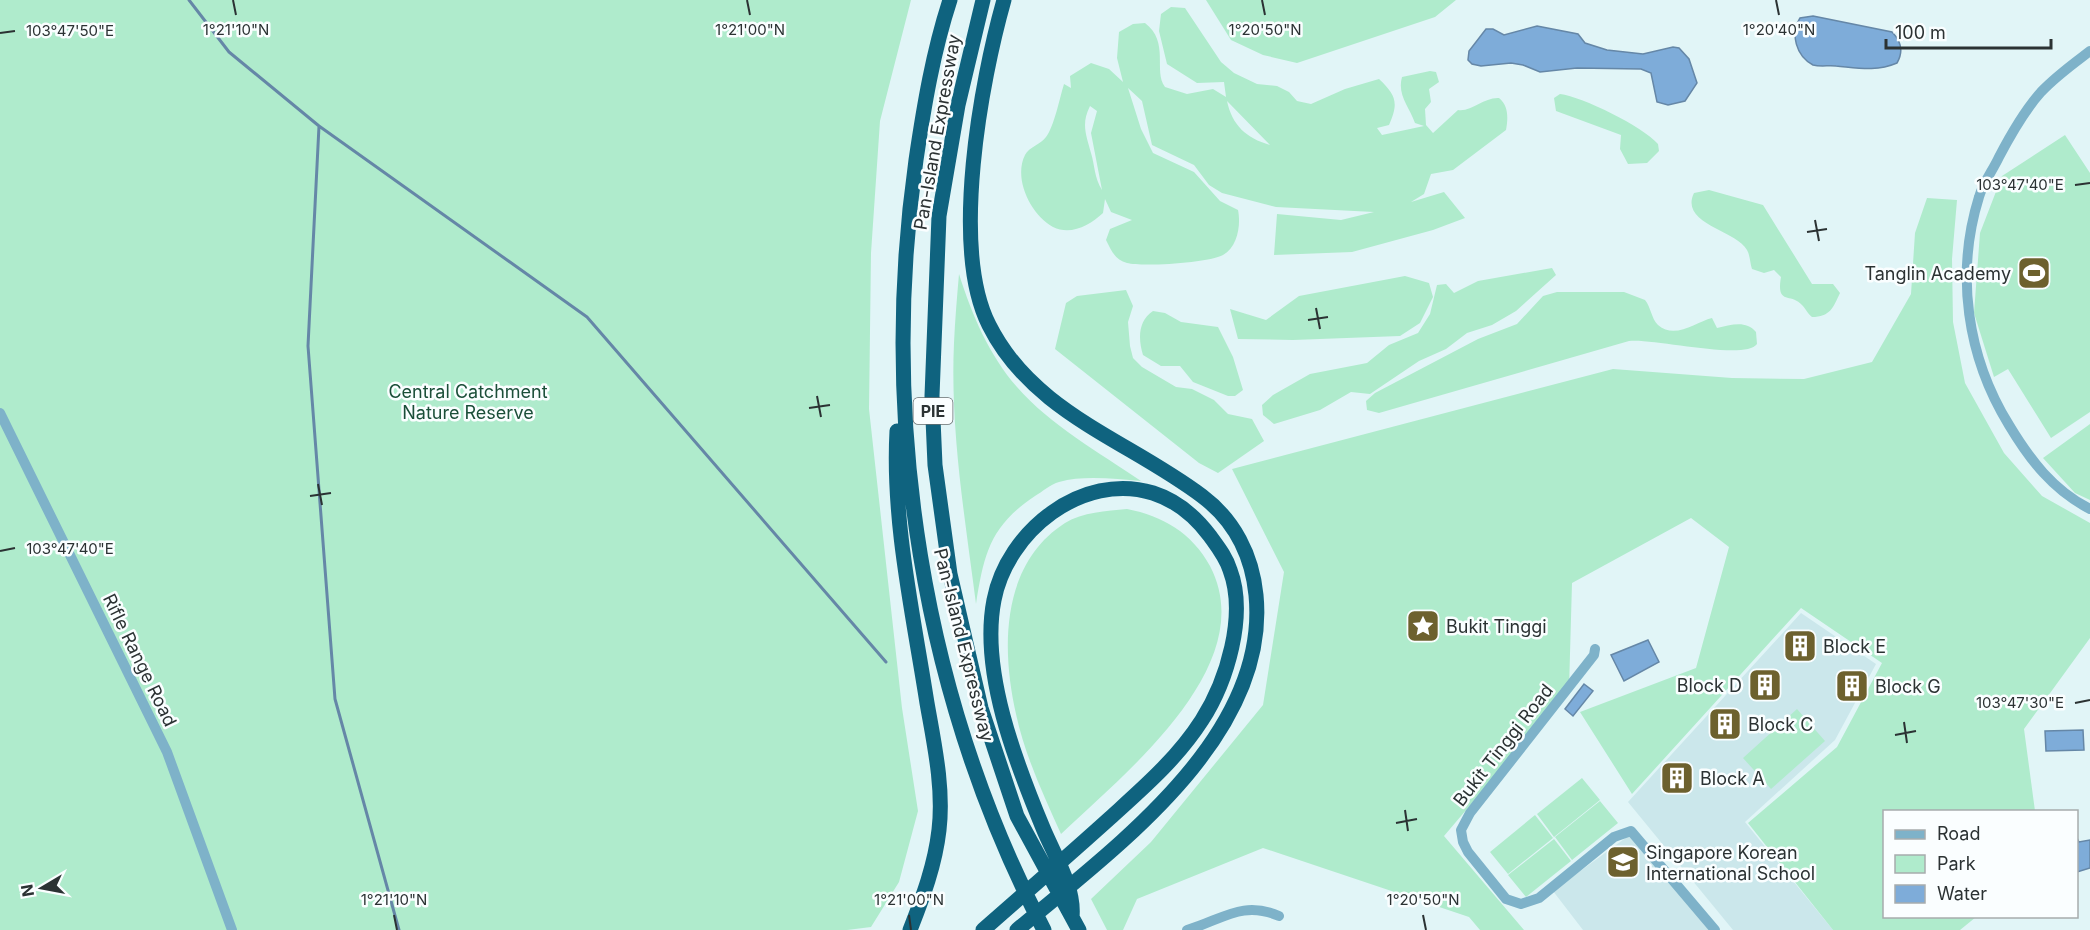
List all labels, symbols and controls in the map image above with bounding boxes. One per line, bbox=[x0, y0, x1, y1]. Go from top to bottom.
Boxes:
scale bar bbox=[1886, 12, 2051, 50]
text: 1°21'10"N bbox=[203, 20, 269, 39]
text: 1°21'00"N bbox=[715, 20, 785, 39]
text: 1°20'50"N bbox=[1229, 20, 1301, 39]
text: 1°20'40"N bbox=[1743, 20, 1815, 39]
text: 103°47'50"E bbox=[26, 21, 114, 40]
text: 100 m bbox=[1895, 22, 1946, 43]
street label: Pan-Island Expressway bbox=[909, 32, 965, 232]
text: 103°47'40"E bbox=[1976, 175, 2064, 194]
sports icon: Tanglin Academy bbox=[2016, 255, 2052, 291]
place label: Tanglin Academy bbox=[1864, 263, 2011, 284]
park label: Central Catchment Nature Reserve bbox=[388, 381, 548, 423]
road number: PIE bbox=[914, 398, 952, 424]
text: 103°47'40"E bbox=[26, 539, 114, 558]
street label: Pan-Island Expressway bbox=[930, 546, 998, 744]
street label: Rifle Range Road bbox=[99, 590, 181, 730]
place icon: Bukit Tinggi bbox=[1405, 608, 1441, 644]
place label: Bukit Tinggi bbox=[1446, 616, 1547, 637]
building icon: Block E bbox=[1782, 628, 1818, 664]
place label: Block E bbox=[1823, 636, 1886, 657]
building icon: Block D bbox=[1747, 667, 1783, 703]
building icon: Block G bbox=[1834, 668, 1870, 704]
place label: Block D bbox=[1677, 675, 1742, 696]
place label: Block G bbox=[1875, 676, 1941, 697]
street label: Bukit Tinggi Road bbox=[1449, 680, 1557, 810]
text: 103°47'30"E bbox=[1976, 693, 2064, 712]
building icon: Block C bbox=[1707, 706, 1743, 742]
place label: Block C bbox=[1748, 714, 1813, 735]
building icon: Block A bbox=[1659, 760, 1695, 796]
place label: Block A bbox=[1700, 768, 1765, 789]
legend bbox=[1883, 810, 2078, 918]
text: Road bbox=[1937, 823, 1980, 844]
place label: Singapore Korean International School bbox=[1646, 842, 1815, 884]
school or university icon: Singapore Korean International School bbox=[1605, 844, 1641, 880]
text: Park bbox=[1937, 853, 1976, 874]
north arrow bbox=[12, 858, 72, 918]
text: N bbox=[16, 883, 38, 898]
text: Water bbox=[1937, 883, 1987, 904]
text: 1°21'10"N bbox=[361, 890, 427, 909]
text: 1°21'00"N bbox=[874, 890, 944, 909]
text: 1°20'50"N bbox=[1387, 890, 1459, 909]

